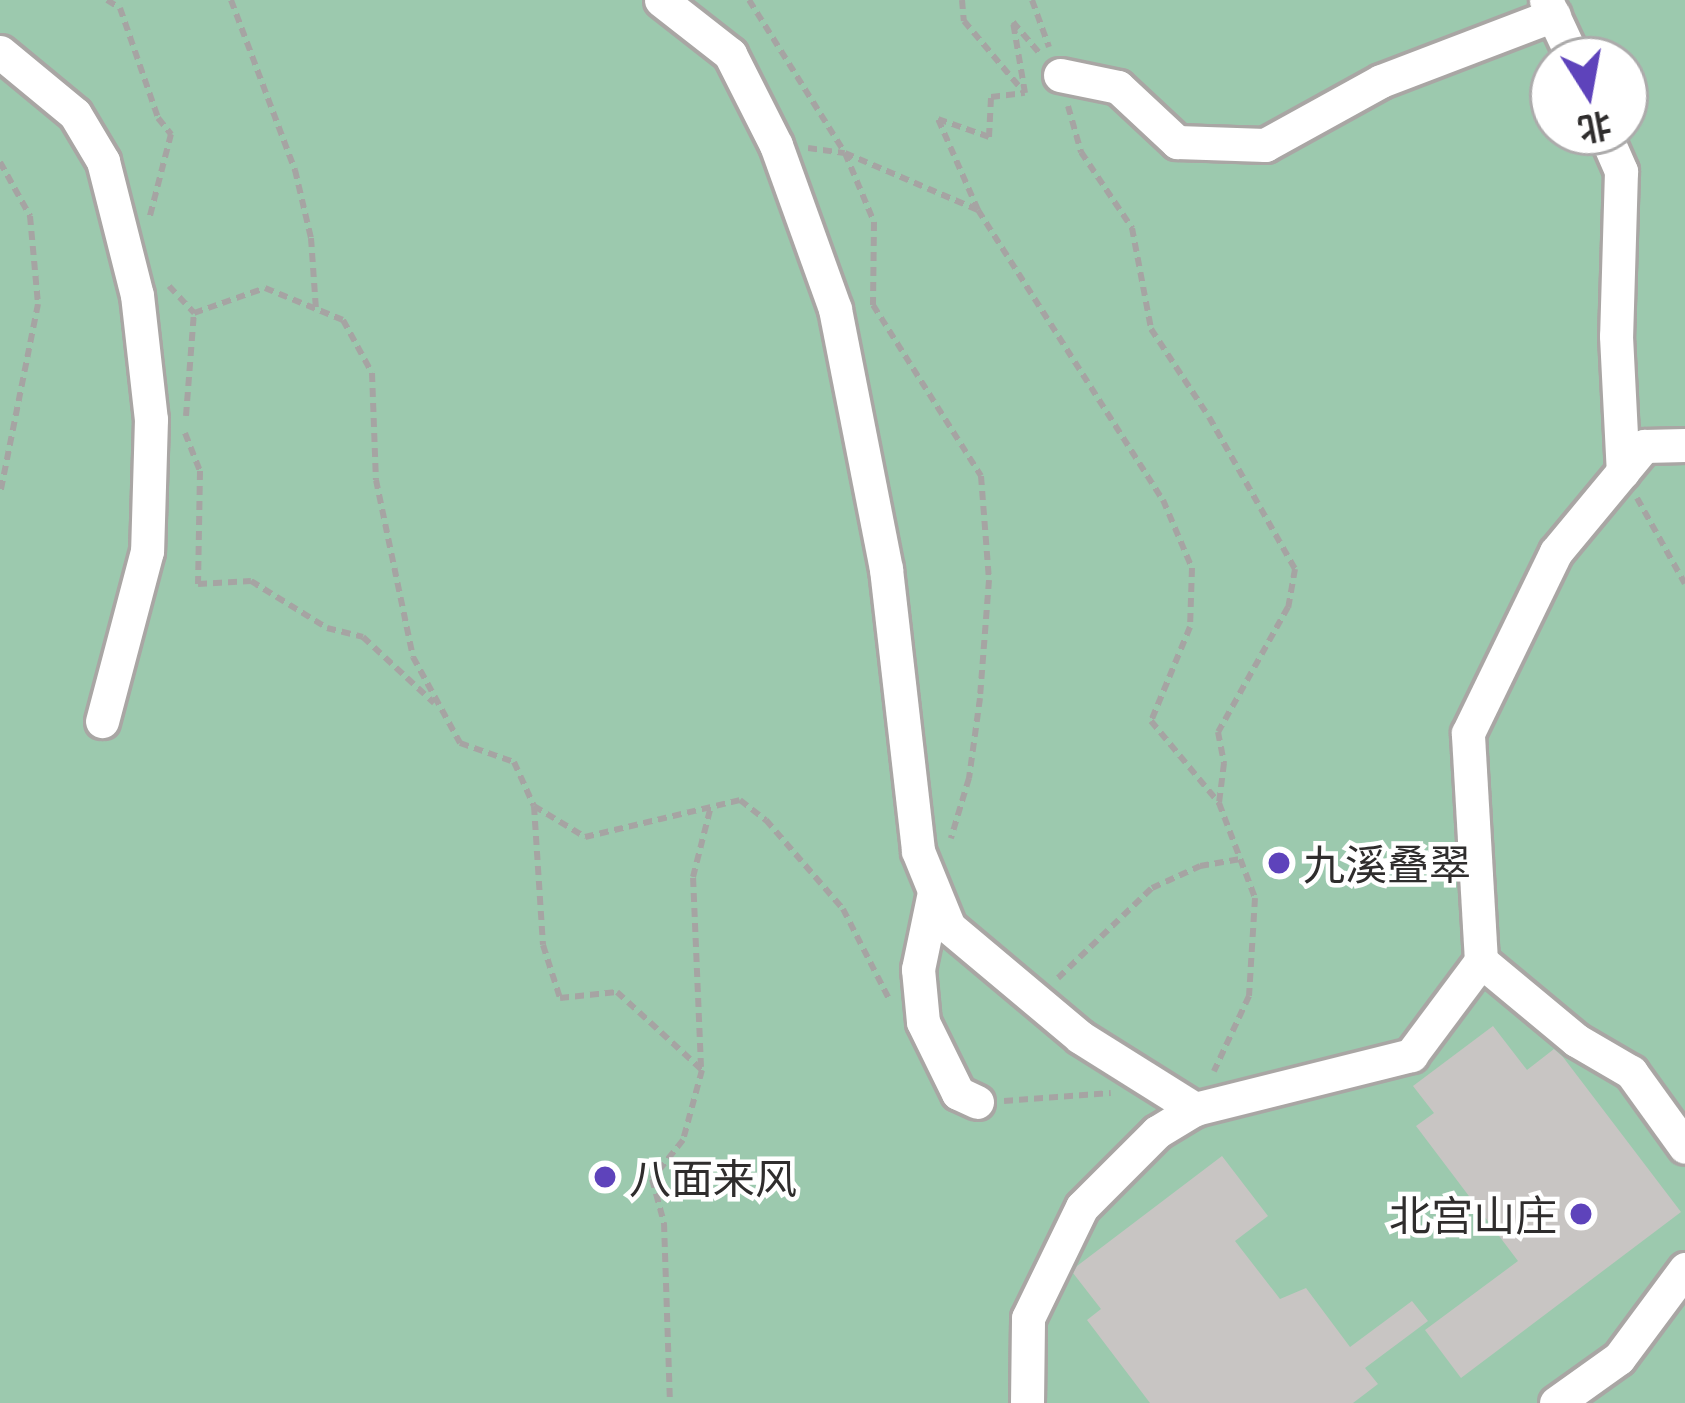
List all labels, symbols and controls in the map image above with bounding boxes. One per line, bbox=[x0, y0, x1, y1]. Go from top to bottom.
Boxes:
north arrow bbox=[1529, 36, 1649, 156]
text: 北 bbox=[1575, 106, 1615, 151]
place label: 九溪叠翠 bbox=[1303, 838, 1471, 888]
marker: 九溪叠翠 bbox=[1266, 850, 1292, 876]
place label: 八面来风 bbox=[629, 1152, 797, 1202]
marker: 八面来风 bbox=[592, 1164, 618, 1190]
place label: 北宫山庄 bbox=[1389, 1189, 1557, 1239]
marker: 北宫山庄 bbox=[1568, 1201, 1594, 1227]

